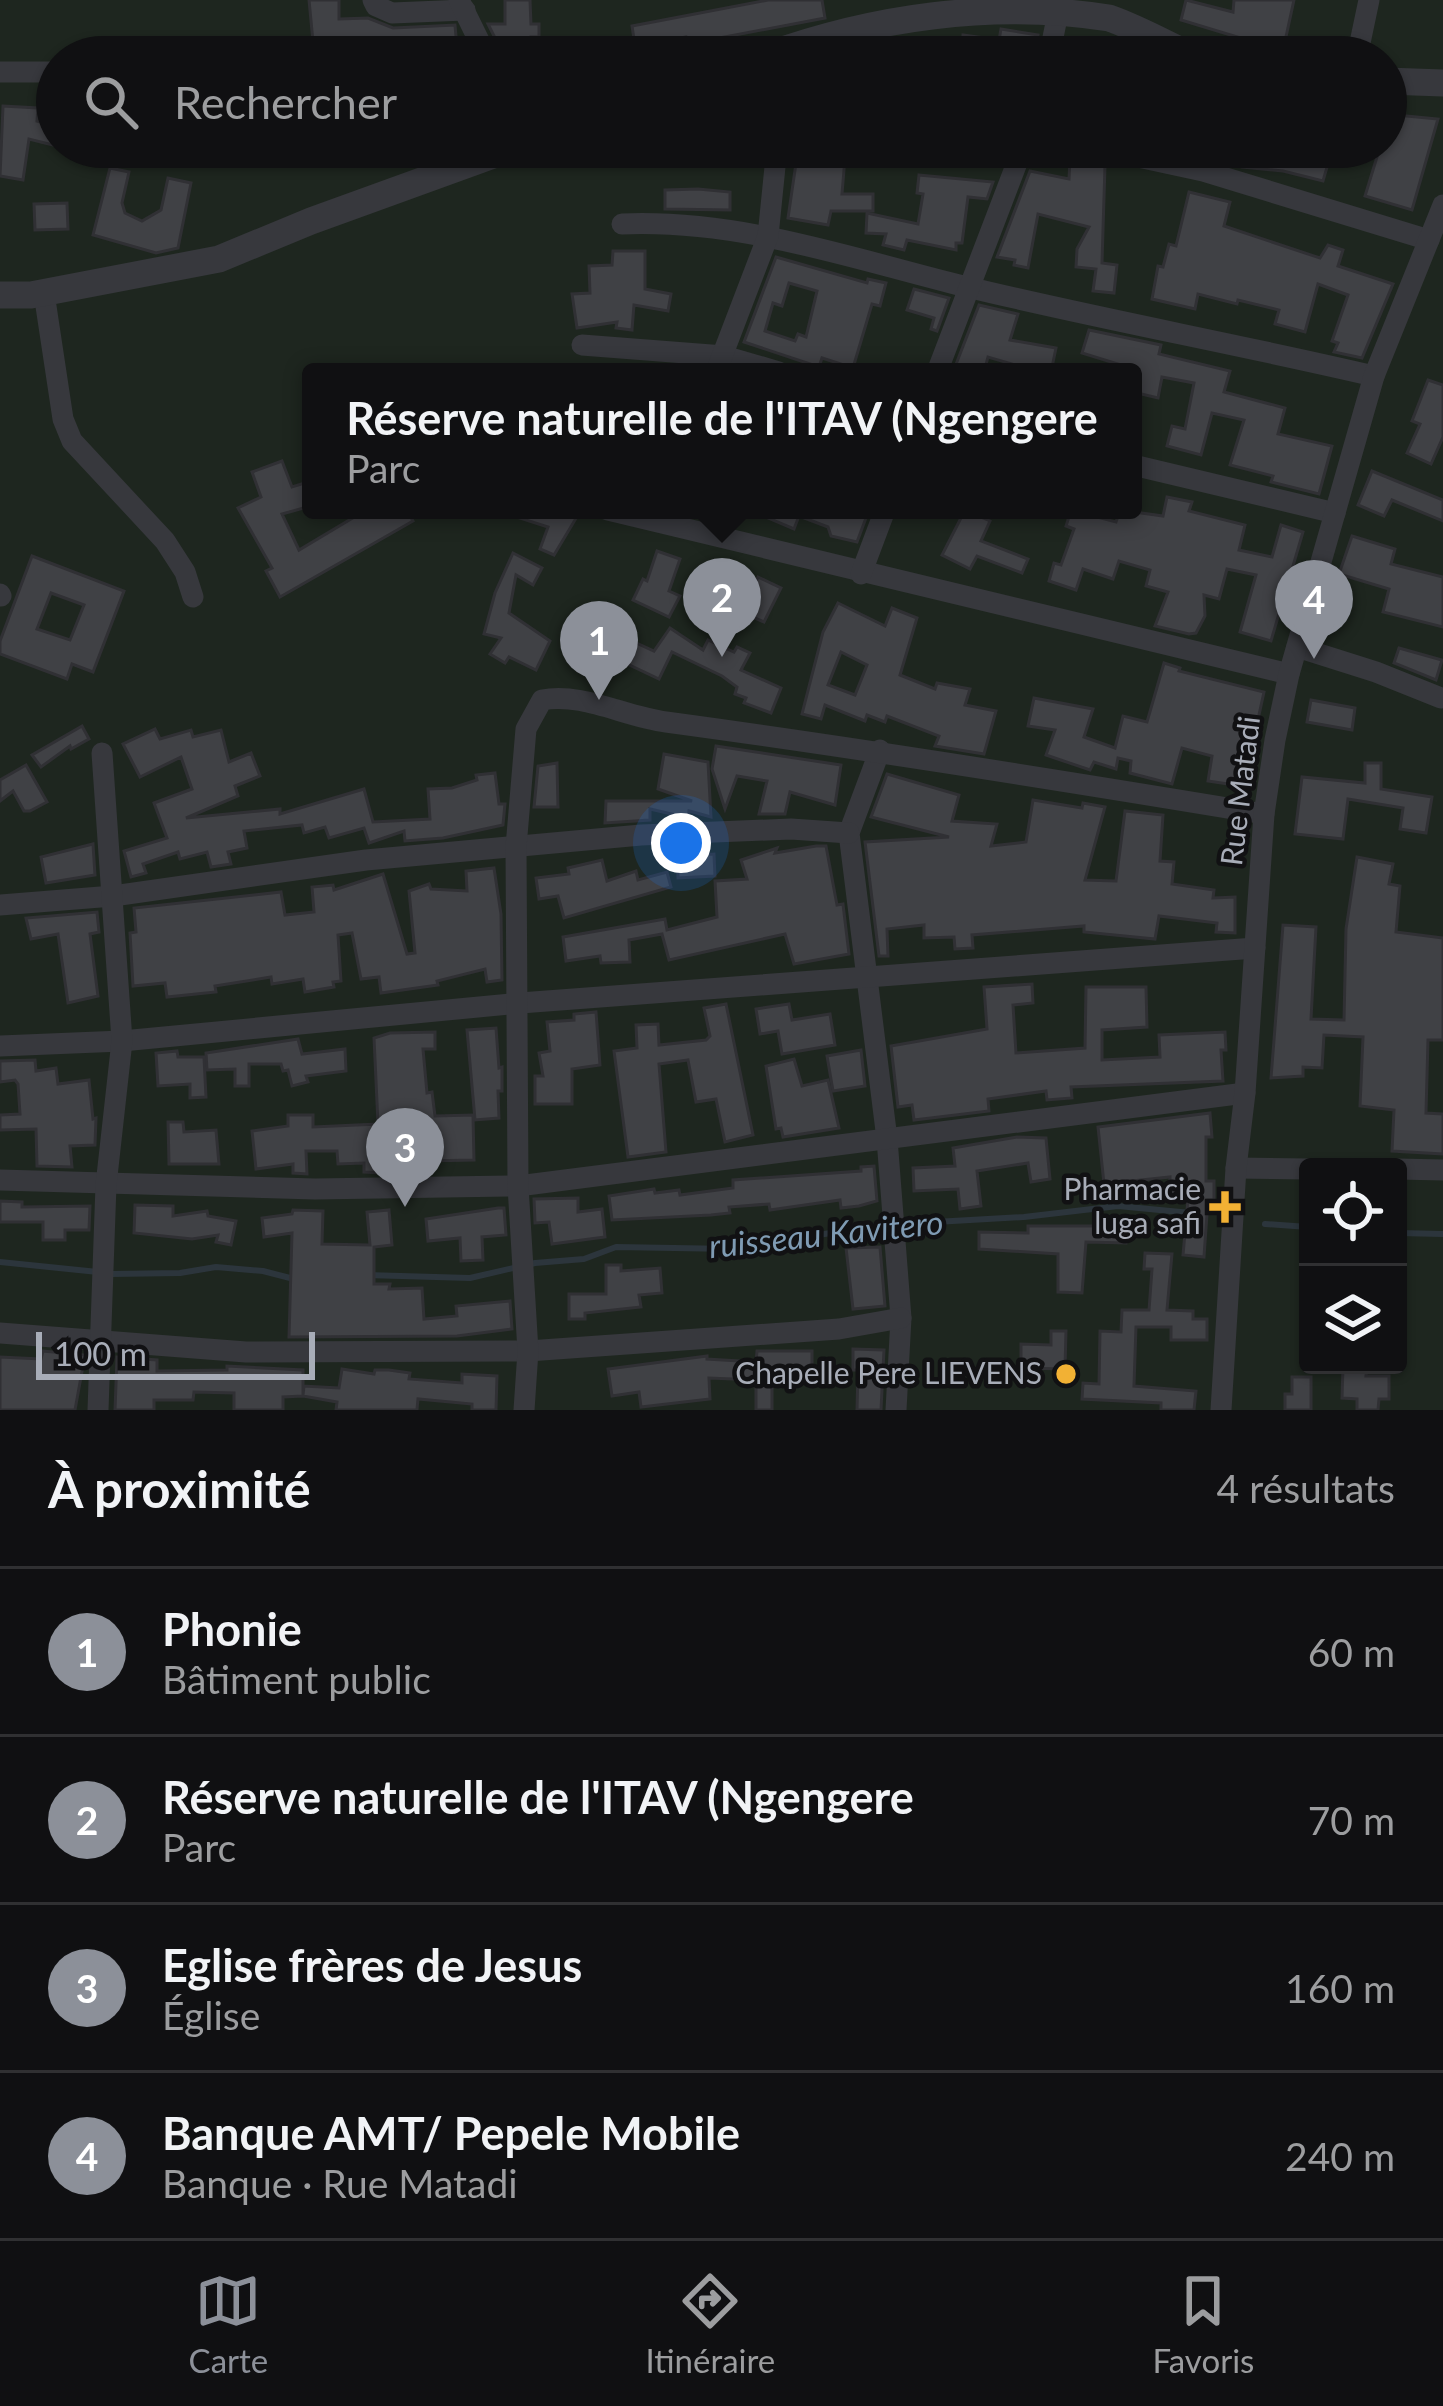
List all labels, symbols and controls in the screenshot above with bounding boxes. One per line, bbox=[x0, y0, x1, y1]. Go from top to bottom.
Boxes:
search box bbox=[36, 36, 1407, 168]
icon: search bbox=[78, 69, 144, 135]
text: Rechercher bbox=[174, 75, 397, 129]
popup bbox=[302, 363, 1142, 519]
text: Réserve naturelle de l'ITAV (Ngengere bbox=[346, 391, 1098, 445]
text: Parc bbox=[346, 445, 420, 491]
pin: 2 bbox=[683, 558, 761, 657]
pin: 4 bbox=[1275, 560, 1353, 659]
pin: 1 bbox=[560, 601, 638, 700]
street label: Rue Matadi bbox=[1212, 714, 1266, 867]
your location bbox=[651, 813, 711, 873]
pin: 3 bbox=[366, 1108, 444, 1207]
map controls bbox=[1299, 1158, 1407, 1374]
button: locate bbox=[1299, 1158, 1407, 1266]
place label: Pharmacie luga safi bbox=[1064, 1170, 1201, 1240]
marker: Pharmacie luga safi bbox=[1212, 1194, 1238, 1220]
water label: ruisseau Kavitero bbox=[707, 1201, 945, 1265]
button: layers bbox=[1299, 1266, 1407, 1374]
scale bar bbox=[36, 1326, 315, 1379]
text: 100 m bbox=[54, 1333, 147, 1373]
place label: Chapelle Pere LIEVENS bbox=[735, 1354, 1042, 1390]
marker: Chapelle Pere LIEVENS bbox=[1053, 1361, 1079, 1387]
text: À proximité bbox=[48, 1458, 311, 1519]
text: 4 résultats bbox=[1217, 1465, 1395, 1511]
text: Phonie bbox=[162, 1602, 302, 1656]
text: 1 bbox=[76, 1629, 98, 1675]
text: 60 m bbox=[1308, 1629, 1395, 1675]
text: Bâtiment public bbox=[162, 1656, 431, 1702]
text: Réserve naturelle de l'ITAV (Ngengere bbox=[162, 1770, 914, 1824]
text: 2 bbox=[76, 1797, 98, 1843]
text: 70 m bbox=[1308, 1797, 1395, 1843]
text: Parc bbox=[162, 1824, 236, 1870]
text: Eglise frères de Jesus bbox=[162, 1938, 582, 1992]
text: 3 bbox=[76, 1965, 98, 2011]
text: 160 m bbox=[1285, 1965, 1395, 2011]
text: Église bbox=[162, 1992, 260, 2038]
text: Banque AMT/ Pepele Mobile bbox=[162, 2106, 740, 2160]
text: 4 bbox=[76, 2133, 98, 2179]
text: 240 m bbox=[1285, 2133, 1395, 2179]
text: Banque · Rue Matadi bbox=[162, 2160, 518, 2206]
tab: Carte bbox=[189, 2268, 268, 2380]
tab: Itinéraire bbox=[645, 2268, 775, 2380]
tab: Favoris bbox=[1152, 2268, 1254, 2380]

